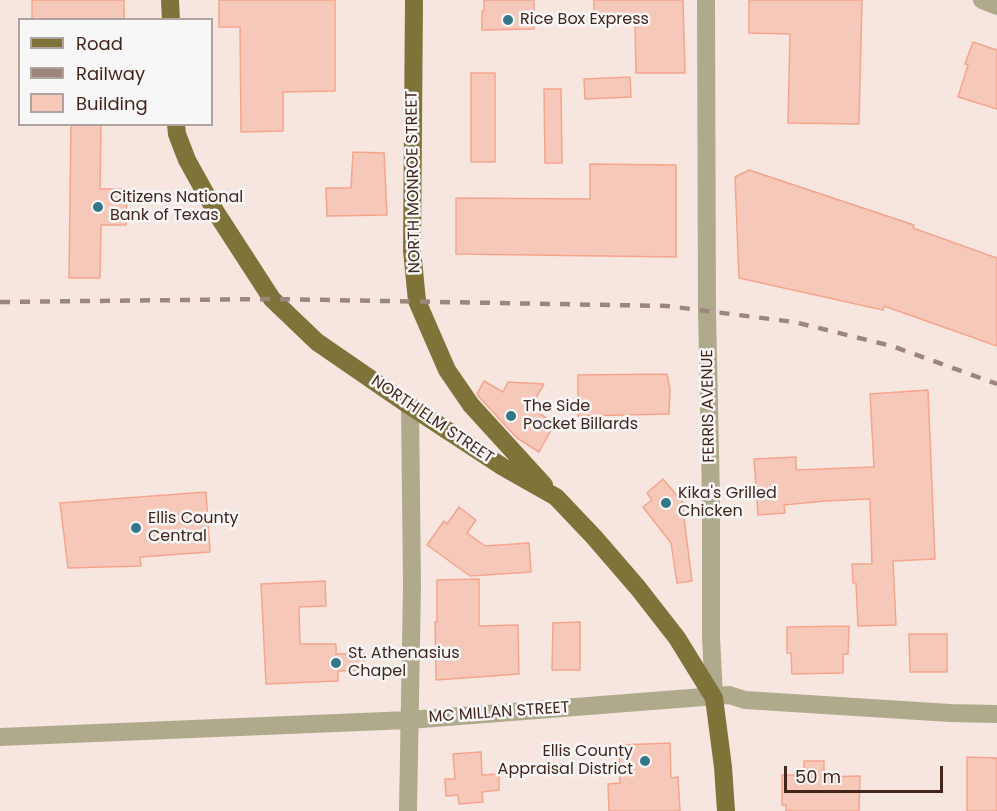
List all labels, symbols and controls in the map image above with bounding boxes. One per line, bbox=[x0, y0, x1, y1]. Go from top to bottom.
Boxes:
place label: Rice Box Express bbox=[520, 10, 649, 30]
marker: Rice Box Express bbox=[501, 13, 515, 27]
legend bbox=[18, 18, 213, 126]
text: Road bbox=[76, 31, 123, 56]
text: Railway bbox=[76, 61, 145, 86]
street label: NORTH MONROE STREET bbox=[403, 90, 425, 274]
text: Building bbox=[76, 91, 148, 116]
place label: Citizens National Bank of Texas bbox=[110, 188, 243, 226]
marker: Citizens National Bank of Texas bbox=[91, 200, 105, 214]
street label: FERRIS AVENUE bbox=[698, 349, 720, 463]
street label: NORTH ELM STREET bbox=[367, 372, 497, 468]
place label: The Side Pocket Billards bbox=[523, 397, 638, 435]
marker: The Side Pocket Billards bbox=[504, 409, 518, 423]
place label: Kika's Grilled Chicken bbox=[678, 484, 777, 522]
marker: Kika's Grilled Chicken bbox=[659, 496, 673, 510]
place label: Ellis County Central bbox=[148, 509, 239, 547]
marker: Ellis County Central bbox=[129, 521, 143, 535]
place label: St. Athenasius Chapel bbox=[348, 644, 460, 682]
marker: St. Athenasius Chapel bbox=[329, 656, 343, 670]
street label: MC MILLAN STREET bbox=[428, 699, 570, 727]
place label: Ellis County Appraisal District bbox=[498, 742, 633, 780]
marker: Ellis County Appraisal District bbox=[638, 754, 652, 768]
scale bar bbox=[787, 754, 946, 792]
text: 50 m bbox=[795, 764, 841, 789]

